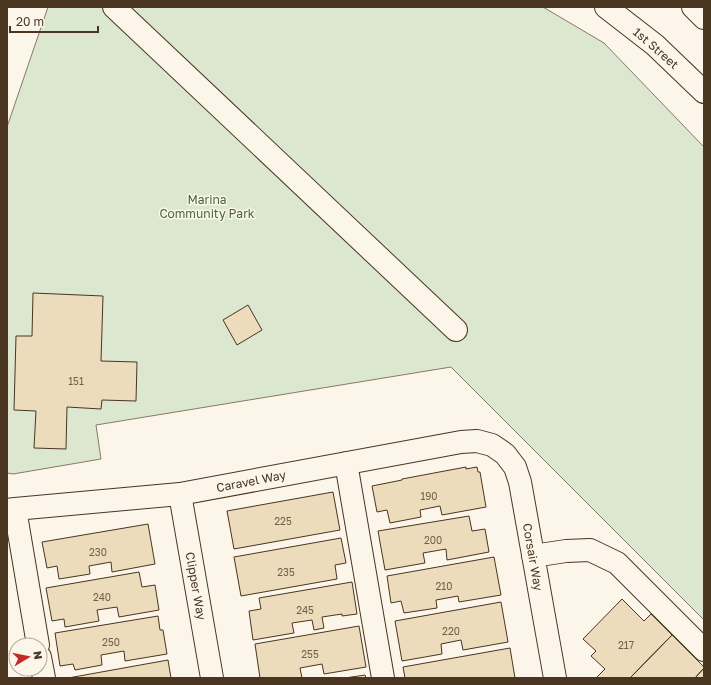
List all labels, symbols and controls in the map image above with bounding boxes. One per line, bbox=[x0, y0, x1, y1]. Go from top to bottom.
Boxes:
scale bar bbox=[10, 8, 98, 34]
text: 20 m bbox=[16, 14, 44, 29]
street label: 1st Street bbox=[630, 24, 682, 72]
park label: Marina Community Park bbox=[159, 192, 255, 221]
house number: 151 bbox=[68, 375, 84, 387]
street label: Caravel Way bbox=[215, 467, 287, 495]
house number: 190 bbox=[420, 490, 438, 502]
house number: 225 bbox=[274, 515, 292, 527]
street label: Corsair Way bbox=[520, 522, 546, 592]
house number: 200 bbox=[424, 534, 442, 546]
house number: 230 bbox=[89, 546, 107, 558]
street label: Clipper Way bbox=[183, 551, 209, 622]
house number: 235 bbox=[277, 566, 295, 578]
house number: 210 bbox=[436, 580, 452, 592]
house number: 240 bbox=[93, 591, 111, 603]
house number: 245 bbox=[296, 604, 314, 616]
house number: 220 bbox=[442, 625, 460, 637]
house number: 250 bbox=[102, 636, 120, 648]
north arrow bbox=[8, 637, 48, 677]
house number: 217 bbox=[618, 639, 634, 651]
house number: 255 bbox=[301, 648, 319, 660]
text: N bbox=[31, 650, 45, 660]

